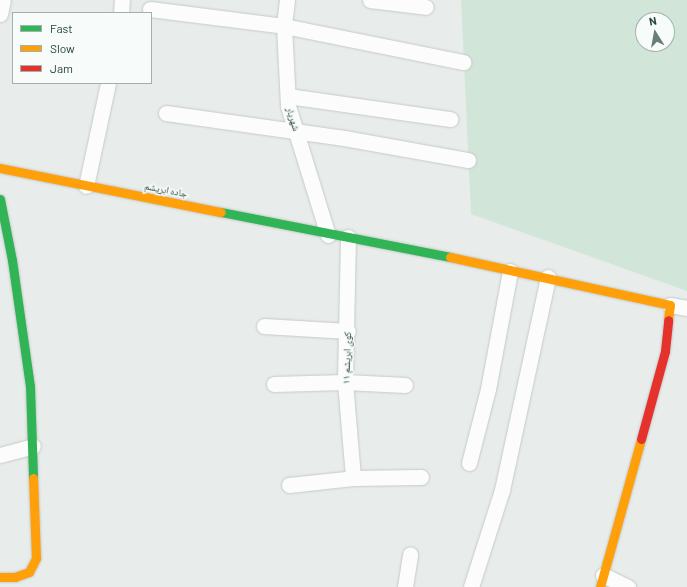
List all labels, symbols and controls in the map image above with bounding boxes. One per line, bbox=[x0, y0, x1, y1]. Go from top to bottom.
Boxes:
legend bbox=[12, 12, 152, 84]
north arrow bbox=[635, 12, 675, 52]
text: N bbox=[648, 14, 658, 28]
text: Fast bbox=[50, 21, 73, 35]
text: Slow bbox=[50, 41, 75, 55]
text: Jam bbox=[50, 61, 73, 75]
street label: شهریار bbox=[284, 106, 302, 132]
street label: جاده ابریشم bbox=[143, 180, 189, 200]
street label: کوی ابریشم ۱۱ bbox=[340, 332, 354, 384]

